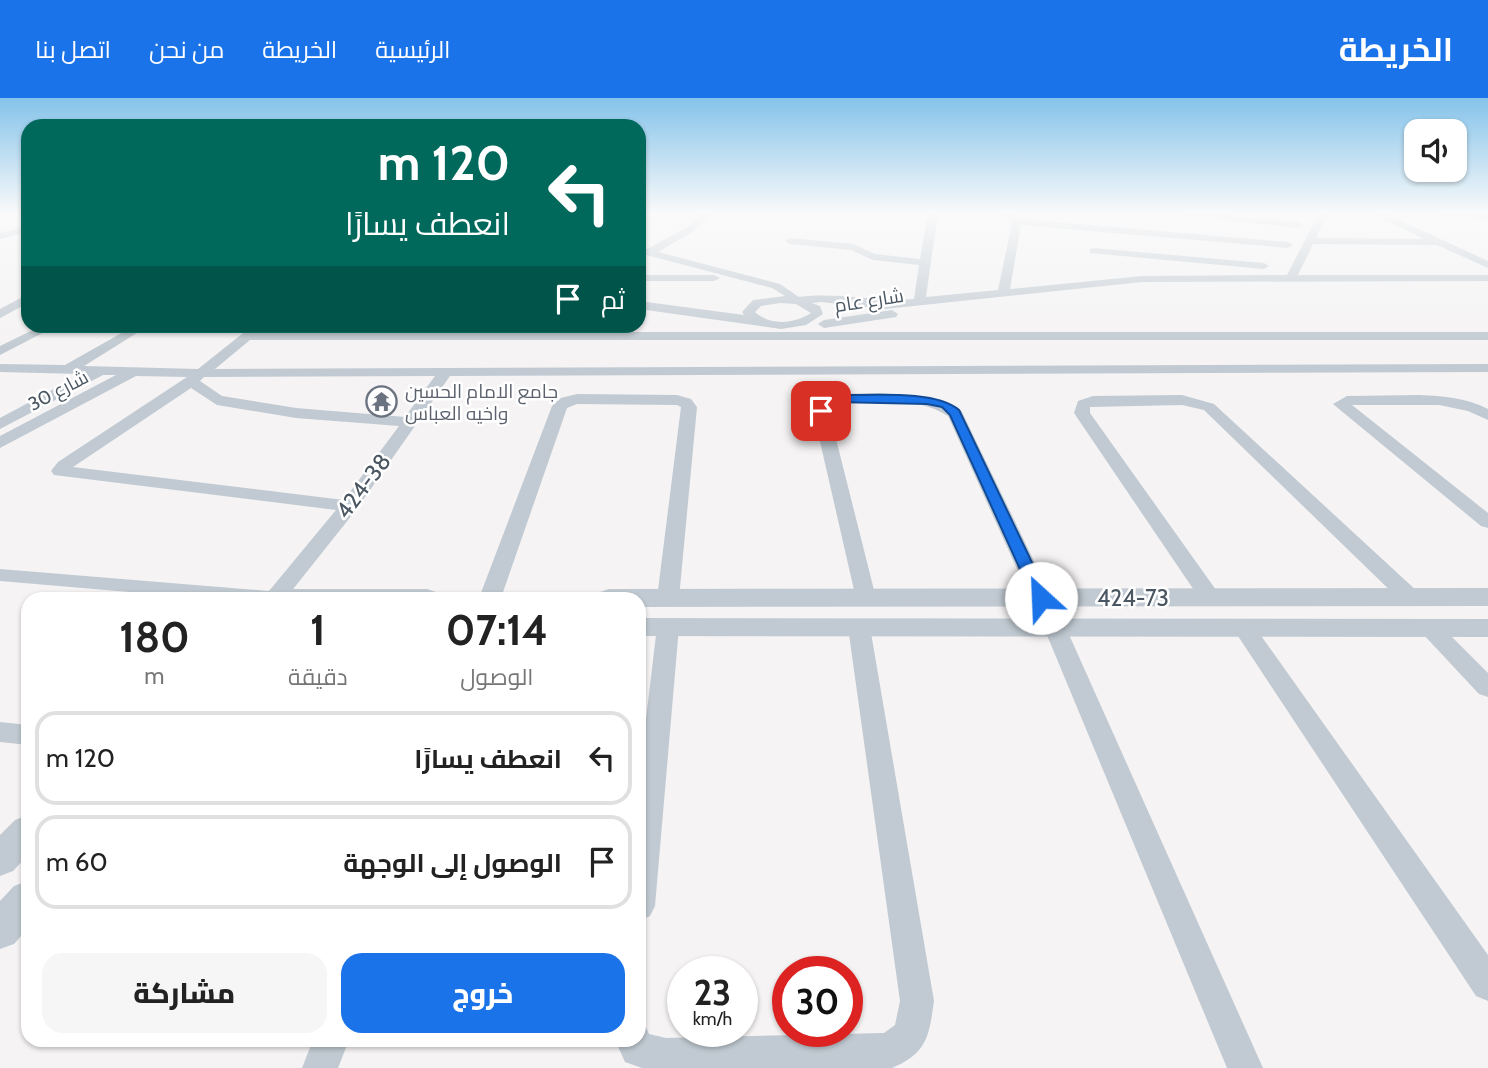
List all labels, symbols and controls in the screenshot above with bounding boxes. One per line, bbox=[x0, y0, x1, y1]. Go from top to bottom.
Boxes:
text: الخريطة bbox=[1339, 29, 1453, 69]
text: اتصل بنا bbox=[35, 35, 111, 64]
text: من نحن bbox=[149, 35, 224, 64]
text: الخريطة bbox=[262, 35, 337, 64]
text: الرئيسية bbox=[375, 35, 451, 64]
map controls bbox=[1404, 119, 1467, 182]
button: sound bbox=[1404, 119, 1467, 182]
text: 120 m bbox=[378, 133, 510, 192]
icon: left bbox=[534, 147, 625, 238]
text: انعطف يسارًا bbox=[345, 204, 510, 243]
icon: arrive bbox=[549, 280, 587, 318]
text: ثم bbox=[601, 284, 625, 316]
street label: شارع عام bbox=[833, 284, 906, 319]
street label: شارع 30 bbox=[24, 365, 93, 418]
place label: جامع الامام الحسين واخيه العباس bbox=[405, 380, 558, 425]
pin bbox=[791, 381, 851, 441]
temple icon: جامع الامام الحسين واخيه العباس bbox=[365, 385, 399, 419]
icon: arrive bbox=[802, 392, 840, 430]
street label: 424-38 bbox=[329, 448, 397, 524]
position arrow bbox=[1004, 561, 1078, 635]
street label: 424-73 bbox=[1097, 584, 1169, 612]
text: 1 bbox=[310, 604, 326, 656]
text: 07:14 bbox=[446, 604, 548, 656]
text: 180 bbox=[119, 611, 190, 663]
text: m bbox=[144, 662, 165, 690]
text: دقيقة bbox=[288, 663, 348, 691]
text: الوصول bbox=[460, 663, 533, 691]
icon: left bbox=[583, 739, 621, 777]
text: 120 m bbox=[46, 742, 115, 774]
text: انعطف يسارًا bbox=[414, 743, 562, 775]
icon: arrive bbox=[583, 843, 621, 881]
text: 60 m bbox=[46, 846, 108, 878]
text: الوصول إلى الوجهة bbox=[343, 847, 562, 879]
button: مشاركة bbox=[42, 953, 327, 1033]
button: خروج bbox=[341, 953, 625, 1033]
speed limit sign: 30 bbox=[772, 956, 863, 1047]
text: 23 bbox=[694, 971, 731, 1014]
text: km/h bbox=[693, 1008, 732, 1030]

